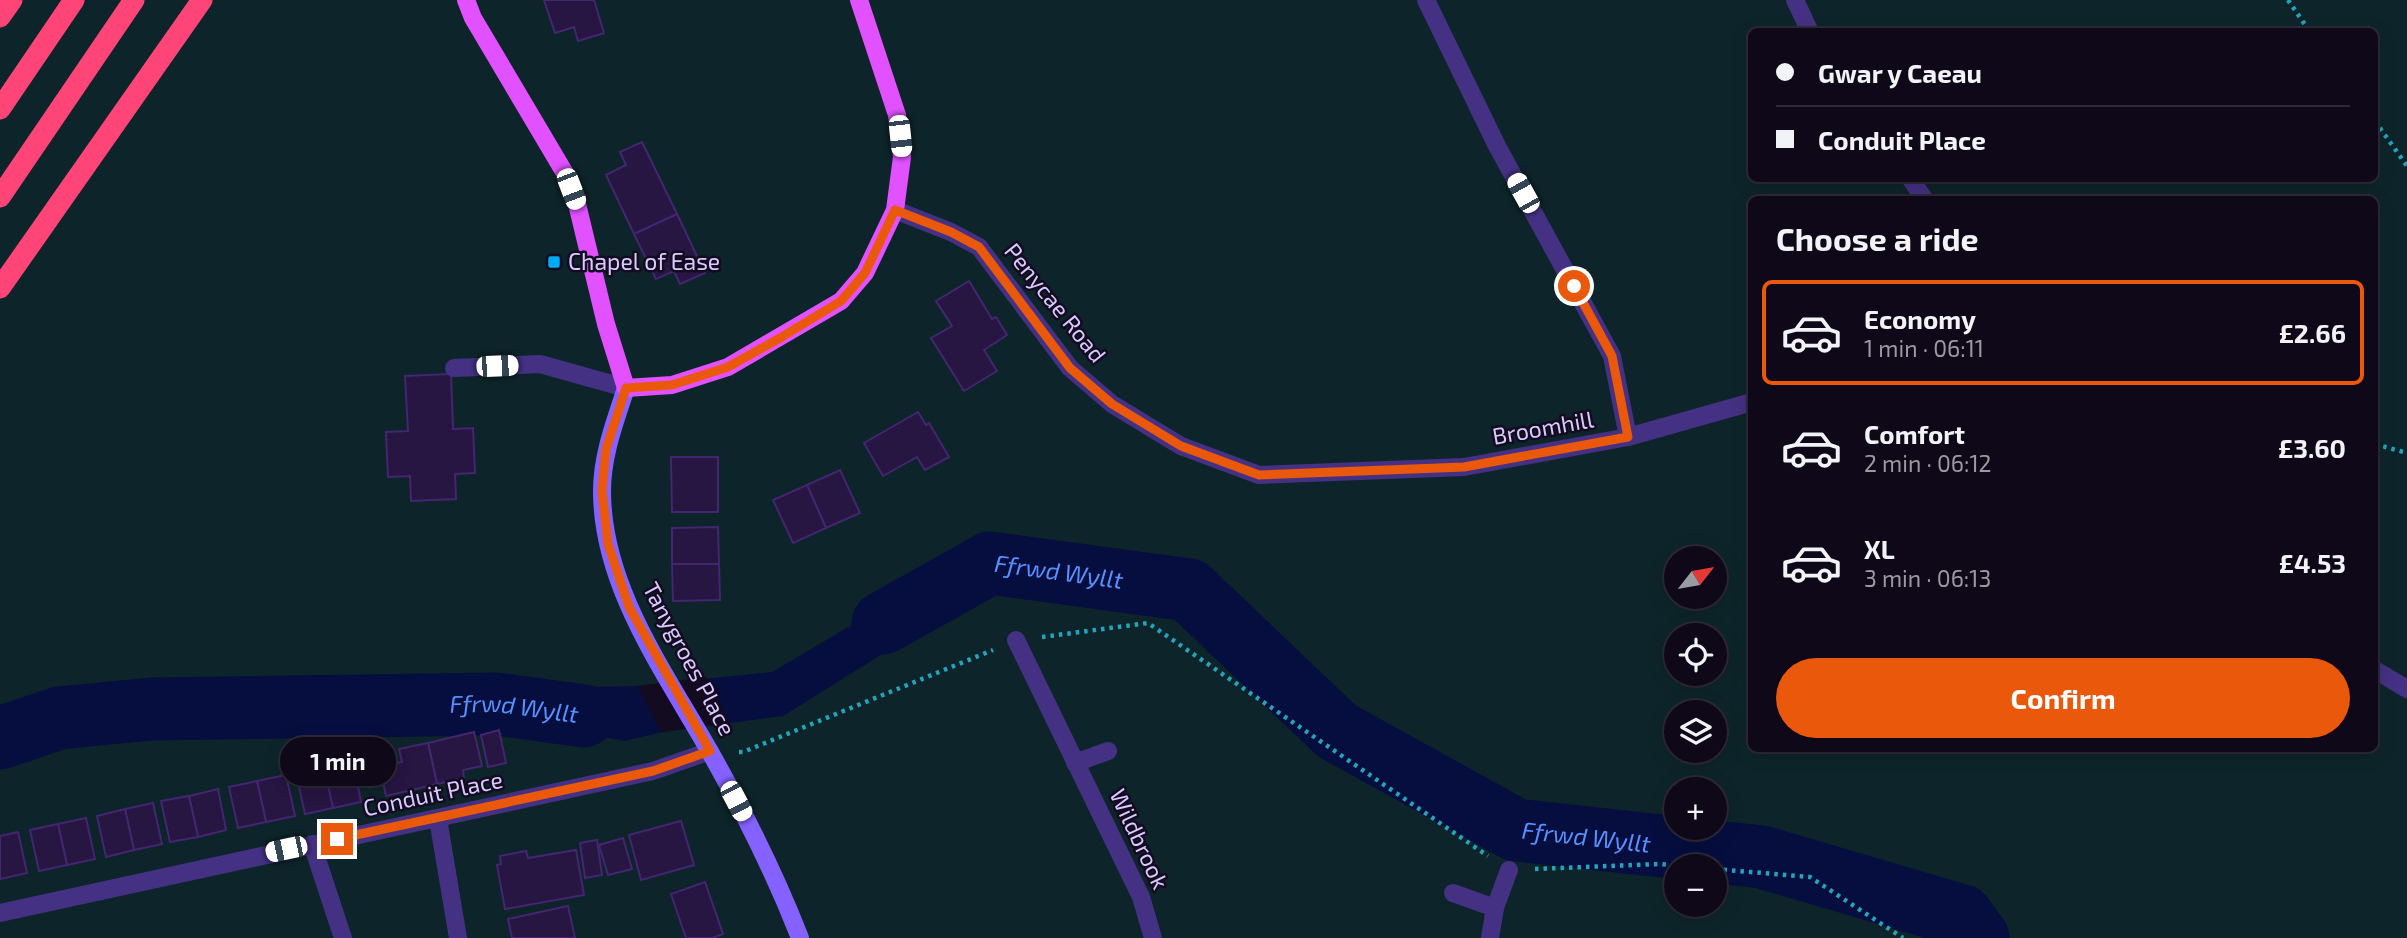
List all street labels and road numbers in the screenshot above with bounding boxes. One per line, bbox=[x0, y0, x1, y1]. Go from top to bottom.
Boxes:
street label: Penycae Road bbox=[999, 237, 1112, 368]
street label: Broomhill bbox=[1490, 404, 1596, 450]
street label: Tanygroes Place bbox=[638, 577, 742, 740]
street label: Conduit Place bbox=[360, 765, 505, 821]
street label: Wildbrook bbox=[1105, 784, 1175, 893]

